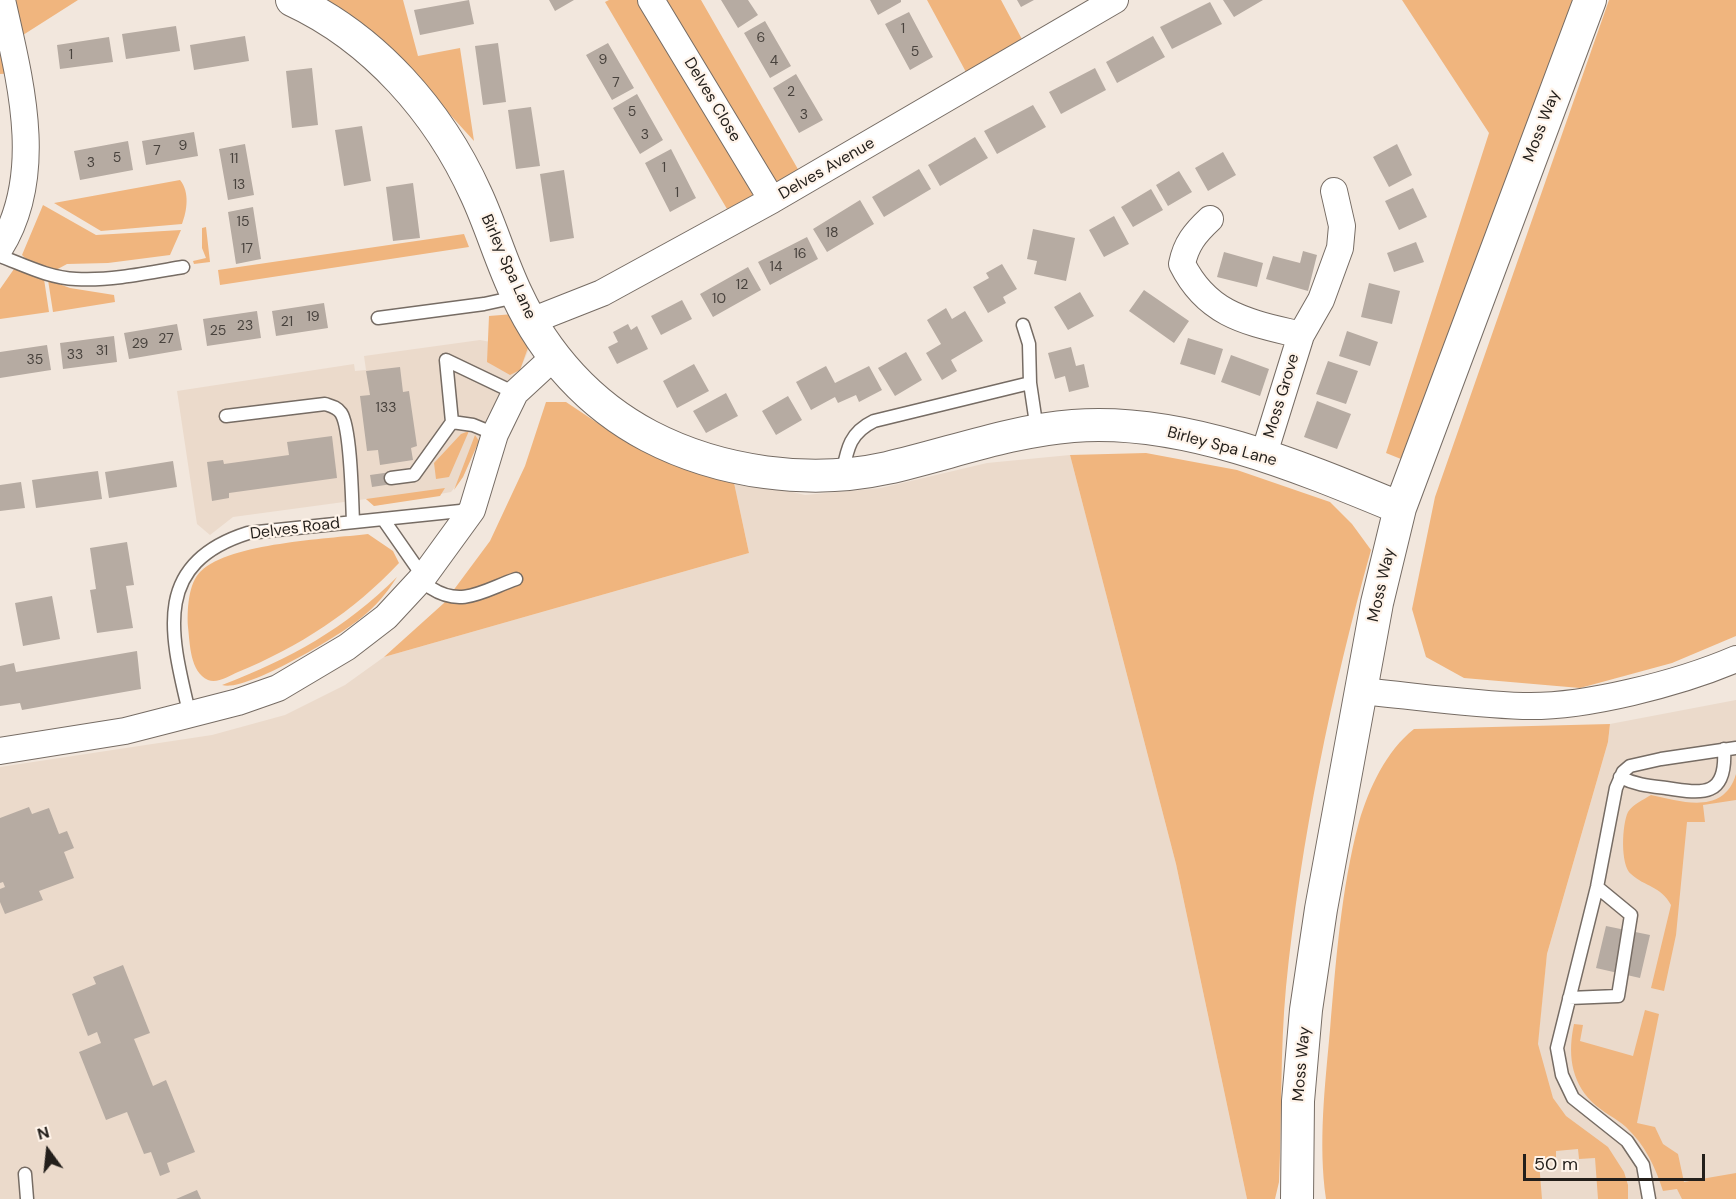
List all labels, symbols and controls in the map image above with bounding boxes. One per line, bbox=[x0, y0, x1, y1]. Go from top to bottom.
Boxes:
house number: 1 bbox=[901, 21, 905, 37]
house number: 6 bbox=[757, 30, 765, 46]
house number: 5 bbox=[911, 44, 919, 60]
house number: 1 bbox=[69, 47, 73, 63]
house number: 9 bbox=[599, 52, 607, 68]
house number: 4 bbox=[770, 53, 778, 69]
street label: Delves Close bbox=[679, 54, 745, 146]
house number: 7 bbox=[612, 75, 620, 91]
house number: 2 bbox=[787, 84, 795, 100]
street label: Moss Way bbox=[1520, 87, 1564, 165]
house number: 5 bbox=[628, 104, 636, 120]
house number: 3 bbox=[800, 107, 808, 123]
house number: 3 bbox=[641, 127, 649, 143]
street label: Delves Avenue bbox=[776, 134, 878, 204]
house number: 9 bbox=[179, 138, 187, 154]
house number: 7 bbox=[153, 143, 161, 159]
house number: 5 bbox=[113, 150, 121, 166]
house number: 11 bbox=[230, 151, 238, 167]
house number: 3 bbox=[87, 155, 95, 171]
house number: 1 bbox=[662, 160, 666, 176]
house number: 13 bbox=[233, 177, 245, 193]
house number: 1 bbox=[675, 185, 679, 201]
street label: Birley Spa Lane bbox=[476, 212, 540, 322]
house number: 15 bbox=[237, 214, 249, 230]
house number: 18 bbox=[826, 225, 838, 241]
house number: 17 bbox=[241, 241, 253, 257]
house number: 16 bbox=[793, 246, 807, 262]
house number: 14 bbox=[770, 259, 782, 275]
house number: 12 bbox=[736, 277, 748, 293]
house number: 10 bbox=[712, 291, 726, 307]
house number: 19 bbox=[306, 309, 320, 325]
house number: 21 bbox=[281, 314, 293, 330]
house number: 23 bbox=[237, 318, 253, 334]
house number: 25 bbox=[210, 323, 226, 339]
house number: 27 bbox=[158, 331, 174, 347]
house number: 29 bbox=[132, 336, 148, 352]
house number: 31 bbox=[96, 343, 108, 359]
house number: 33 bbox=[67, 347, 83, 363]
street label: Moss Grove bbox=[1260, 351, 1304, 441]
house number: 35 bbox=[27, 352, 43, 368]
house number: 133 bbox=[376, 400, 396, 416]
street label: Birley Spa Lane bbox=[1165, 423, 1279, 471]
street label: Delves Road bbox=[249, 514, 341, 544]
street label: Moss Way bbox=[1364, 546, 1400, 624]
street label: Moss Way bbox=[1289, 1026, 1315, 1102]
north arrow bbox=[18, 1121, 78, 1181]
text: N bbox=[35, 1121, 52, 1145]
scale bar bbox=[1526, 1142, 1708, 1180]
text: 50 m bbox=[1534, 1152, 1578, 1176]

